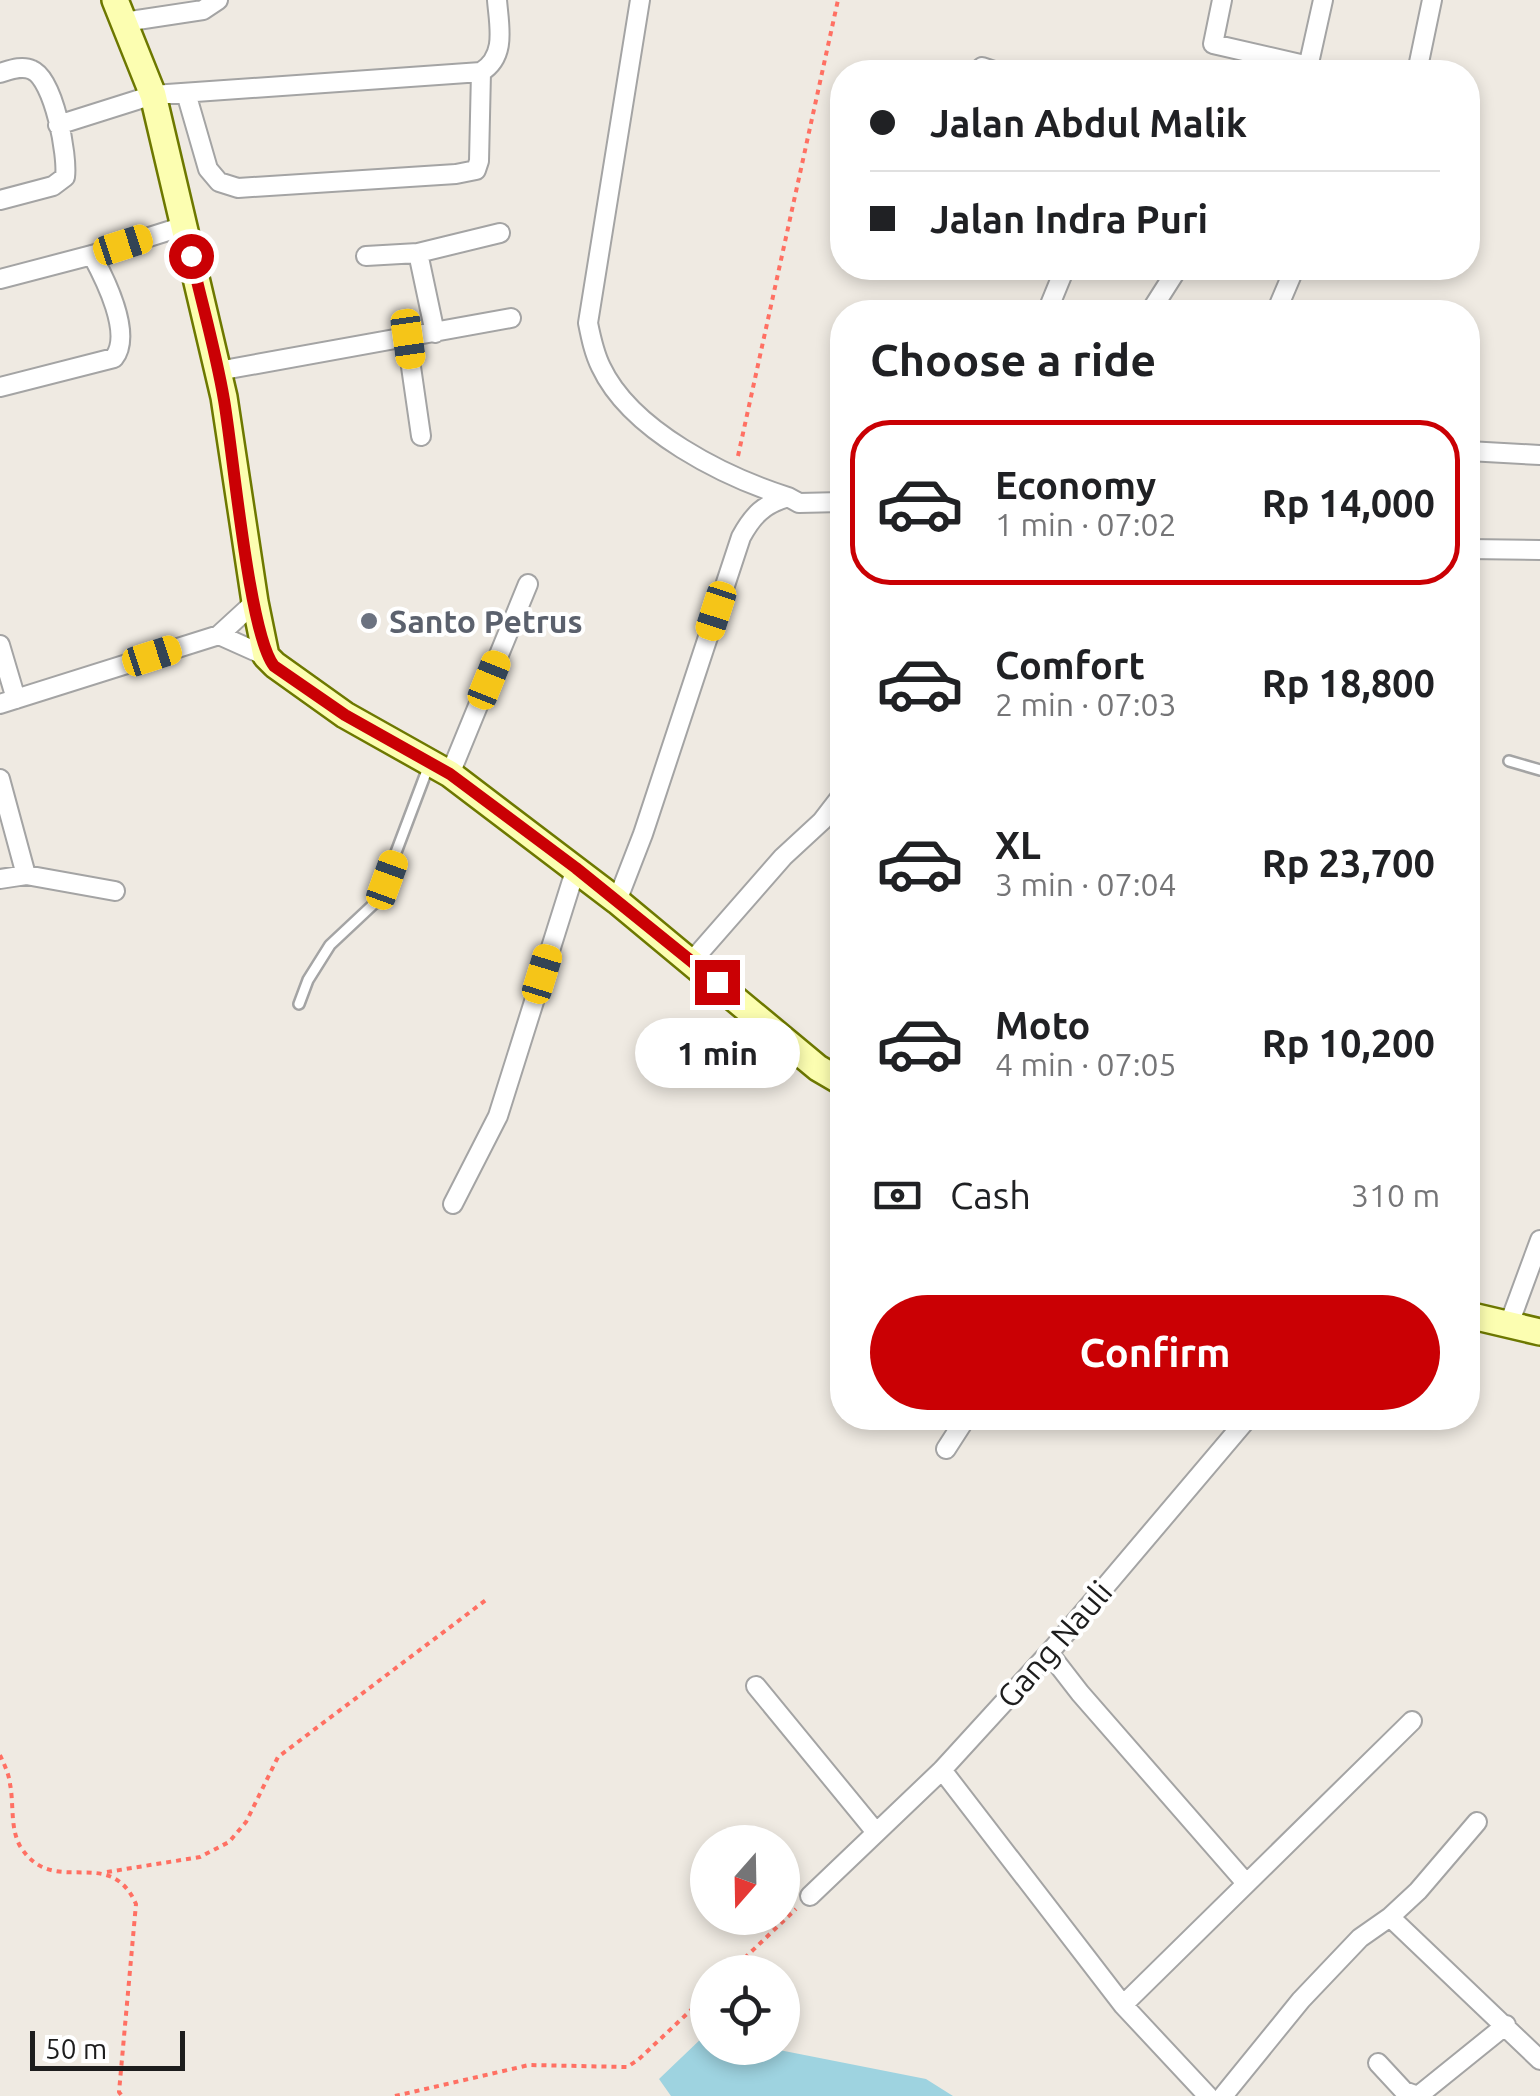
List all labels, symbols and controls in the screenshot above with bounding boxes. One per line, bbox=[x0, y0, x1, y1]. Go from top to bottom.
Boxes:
text: Jalan Abdul Malik bbox=[930, 102, 1247, 144]
text: Jalan Indra Puri bbox=[930, 198, 1208, 240]
car bbox=[90, 221, 156, 269]
route start bbox=[169, 234, 214, 279]
car bbox=[389, 307, 427, 371]
text: Choose a ride bbox=[870, 334, 1156, 385]
icon: car bbox=[875, 458, 965, 548]
text: Economy bbox=[995, 464, 1156, 506]
text: Rp 14,000 bbox=[1262, 482, 1435, 524]
text: 1 min · 07:02 bbox=[995, 506, 1177, 542]
car bbox=[692, 578, 740, 644]
place label: Santo Petrus bbox=[389, 603, 583, 639]
marker: Santo Petrus bbox=[358, 610, 380, 632]
car bbox=[119, 632, 185, 680]
icon: car bbox=[875, 638, 965, 728]
text: Comfort bbox=[995, 644, 1145, 686]
car bbox=[464, 647, 514, 713]
text: Rp 18,800 bbox=[1262, 662, 1435, 704]
text: 2 min · 07:03 bbox=[995, 686, 1177, 722]
icon: car bbox=[875, 818, 965, 908]
text: XL bbox=[995, 824, 1041, 866]
text: Rp 23,700 bbox=[1262, 842, 1435, 884]
car bbox=[363, 847, 411, 913]
text: 3 min · 07:04 bbox=[995, 866, 1177, 902]
car bbox=[519, 941, 565, 1007]
route end bbox=[695, 960, 740, 1005]
icon: car bbox=[875, 998, 965, 1088]
text: Moto bbox=[995, 1004, 1090, 1046]
callout: 1 min bbox=[634, 1017, 800, 1087]
text: Rp 10,200 bbox=[1262, 1022, 1435, 1064]
text: 1 min bbox=[677, 1035, 758, 1071]
text: 4 min · 07:05 bbox=[995, 1046, 1177, 1082]
icon: cash bbox=[870, 1168, 925, 1223]
text: Cash bbox=[950, 1174, 1031, 1216]
text: 310 m bbox=[1351, 1177, 1440, 1213]
button: Confirm bbox=[870, 1295, 1440, 1410]
street label: Gang Nauli bbox=[989, 1574, 1119, 1714]
north arrow bbox=[690, 1825, 800, 1935]
map controls bbox=[690, 1825, 800, 2065]
button: locate bbox=[690, 1955, 800, 2065]
scale bar bbox=[30, 2026, 185, 2070]
text: 50 m bbox=[45, 2033, 107, 2064]

